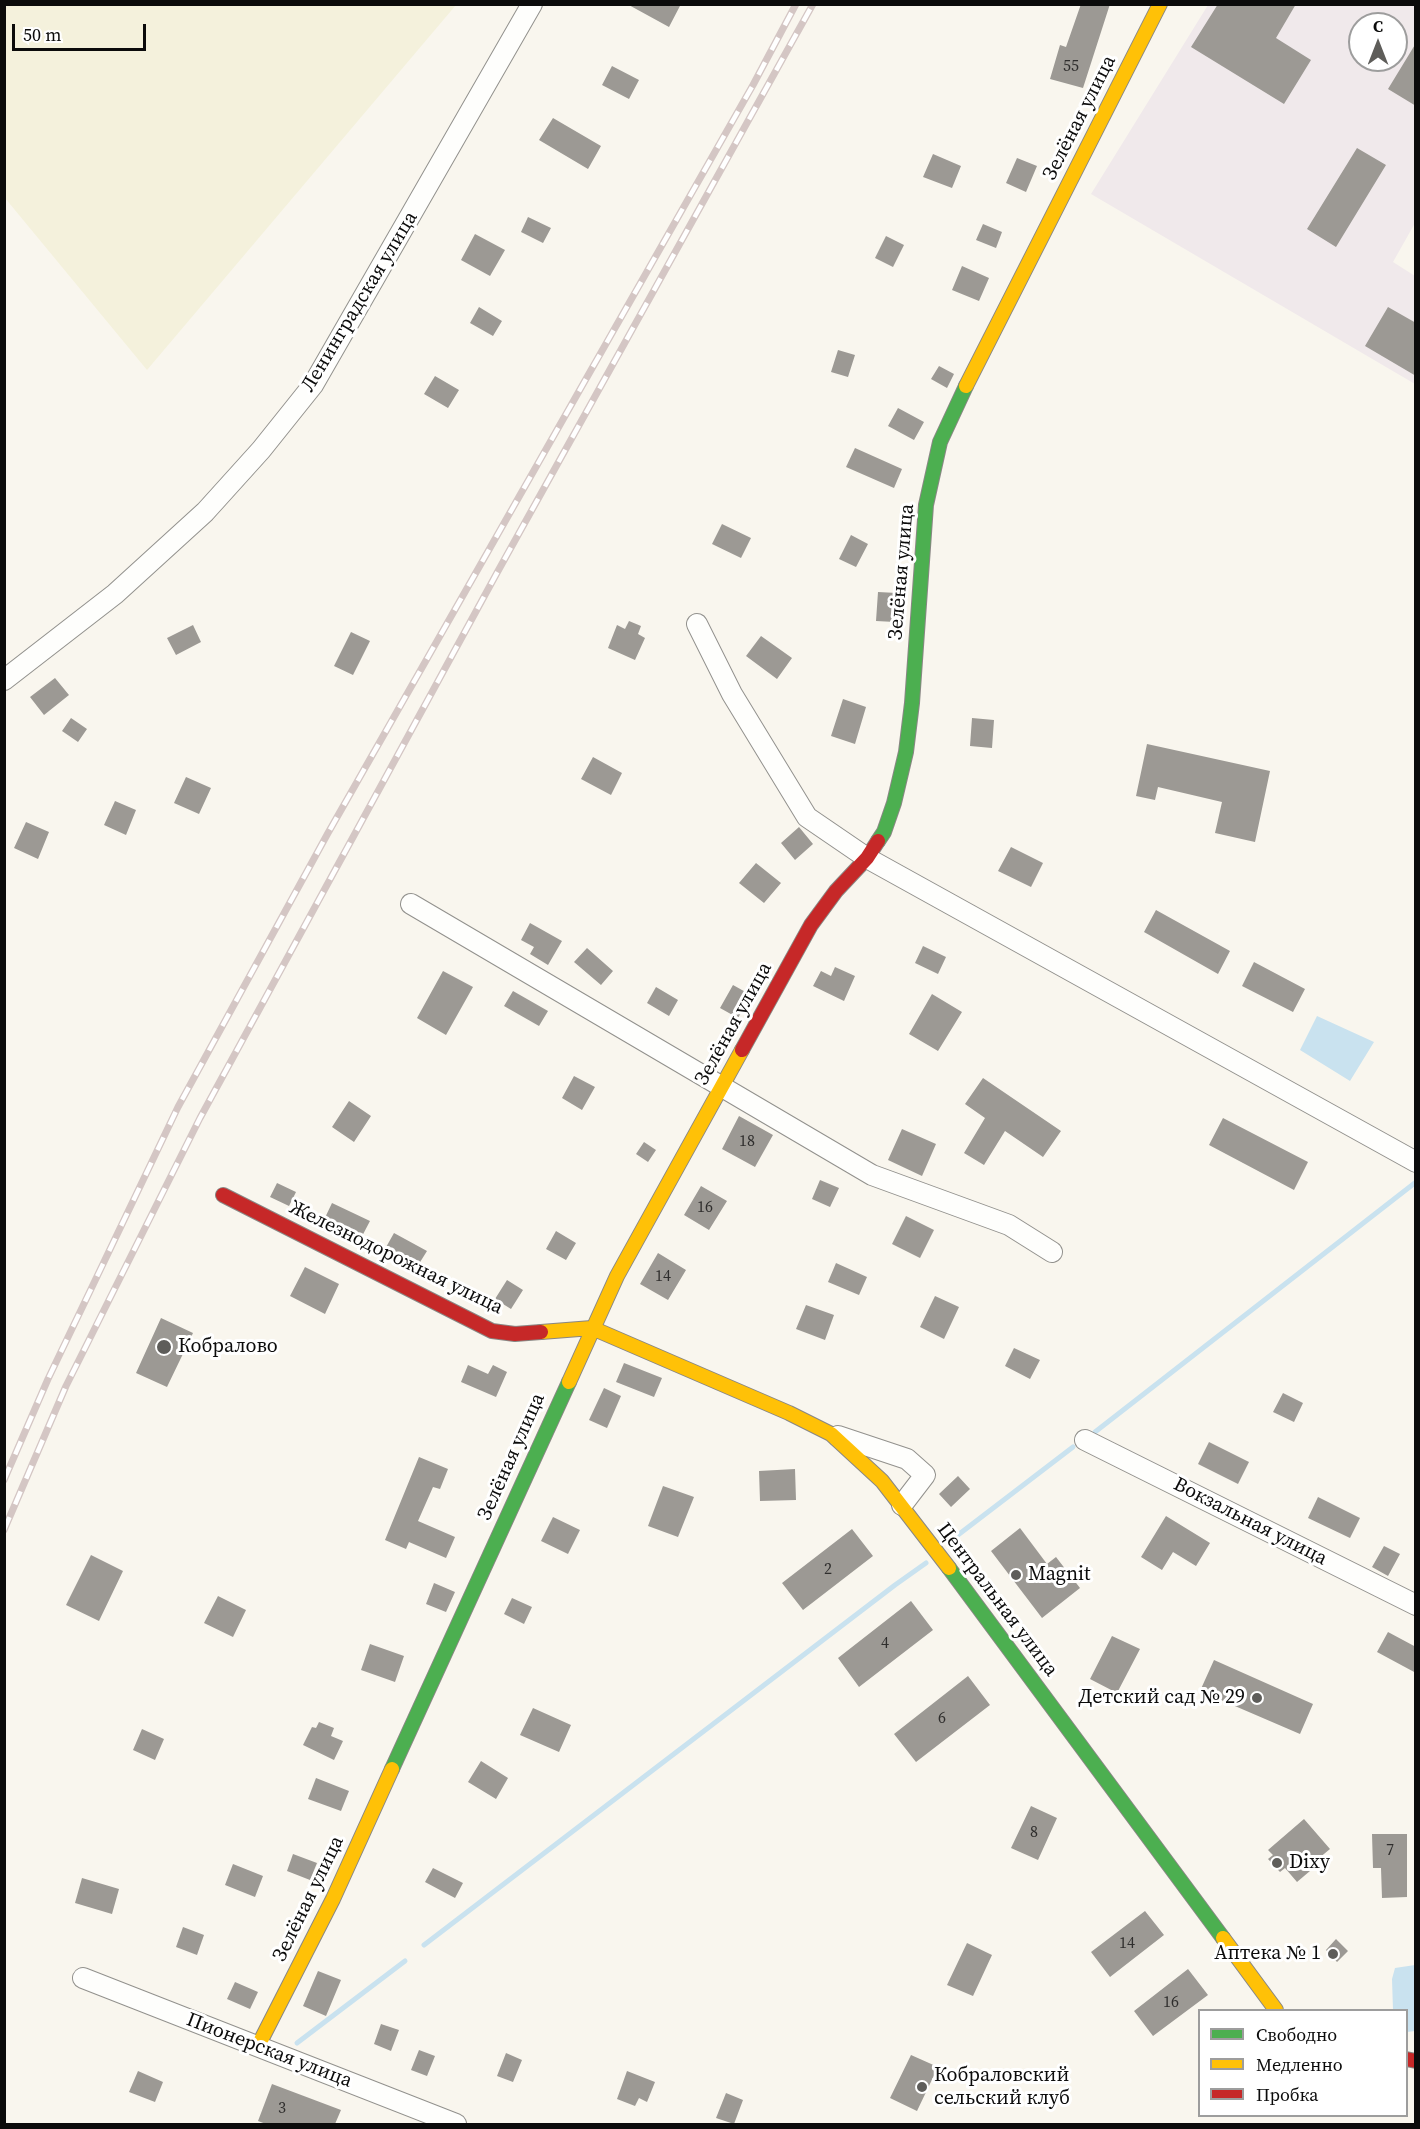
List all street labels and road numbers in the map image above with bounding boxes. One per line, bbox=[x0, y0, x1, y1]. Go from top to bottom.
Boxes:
street label: Зелёная улица bbox=[1038, 52, 1122, 184]
street label: Ленинградская улица bbox=[297, 207, 423, 397]
street label: Зелёная улица bbox=[884, 503, 920, 641]
street label: Зелёная улица bbox=[690, 958, 778, 1090]
street label: Железнодорожная улица bbox=[285, 1196, 507, 1320]
street label: Зелёная улица bbox=[473, 1390, 551, 1524]
street label: Вокзальная улица bbox=[1169, 1473, 1331, 1571]
street label: Центральная улица bbox=[931, 1518, 1063, 1682]
street label: Зелёная улица bbox=[268, 1832, 350, 1966]
street label: Пионерская улица bbox=[183, 2008, 355, 2094]

